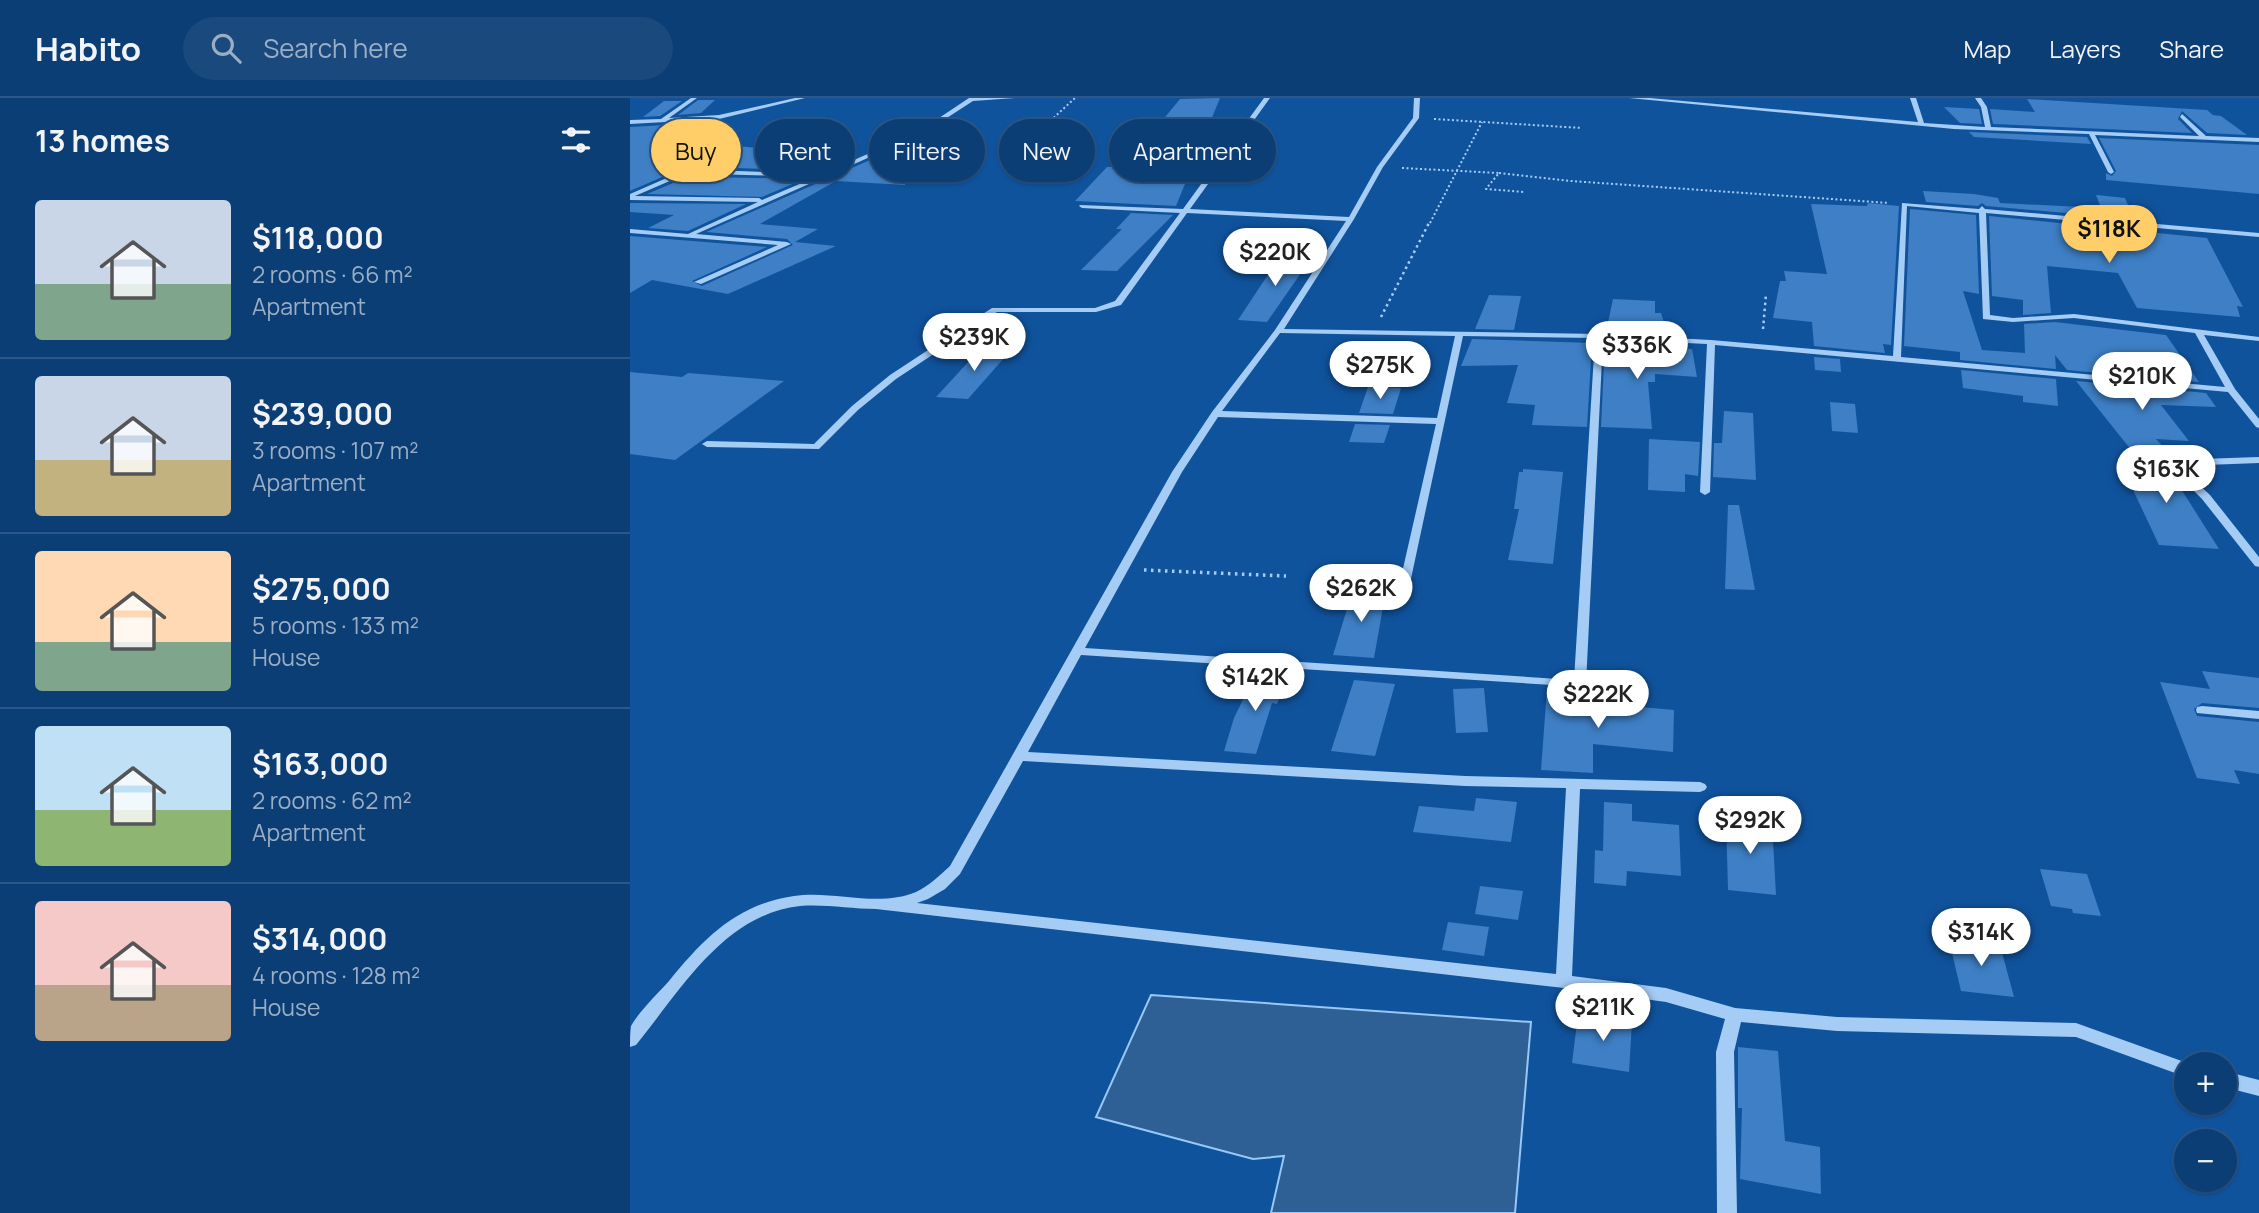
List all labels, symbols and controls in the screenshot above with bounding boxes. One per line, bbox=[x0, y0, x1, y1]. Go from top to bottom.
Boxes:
search box bbox=[183, 17, 673, 80]
text: Habito bbox=[35, 26, 141, 71]
icon: search bbox=[207, 29, 245, 67]
text: Search here bbox=[263, 30, 408, 66]
text: Map bbox=[1964, 32, 2011, 65]
text: Layers bbox=[2049, 32, 2121, 65]
text: Share bbox=[2159, 32, 2224, 65]
chip: Buy bbox=[651, 119, 741, 182]
chip: Rent bbox=[755, 119, 855, 182]
chip: Filters bbox=[869, 119, 985, 182]
chip: New bbox=[999, 119, 1095, 182]
chip: Apartment bbox=[1109, 119, 1276, 182]
text: 13 homes bbox=[35, 120, 170, 161]
icon: filters bbox=[557, 121, 595, 159]
pin: $118K bbox=[2060, 206, 2158, 265]
text: $118K bbox=[2077, 212, 2141, 244]
text: $118,000 bbox=[252, 217, 384, 258]
icon: home bbox=[91, 228, 175, 312]
pin: $220K bbox=[1226, 228, 1324, 288]
text: $220K bbox=[1239, 235, 1311, 267]
text: 2 rooms · 66 m² bbox=[252, 258, 413, 290]
text: Apartment bbox=[252, 290, 366, 322]
pin: $239K bbox=[925, 314, 1023, 373]
text: $239K bbox=[939, 320, 1009, 352]
pin: $336K bbox=[1588, 322, 1686, 381]
text: $336K bbox=[1602, 328, 1672, 360]
pin: $275K bbox=[1331, 342, 1429, 401]
text: $275K bbox=[1346, 348, 1414, 380]
pin: $210K bbox=[2093, 352, 2191, 412]
text: $210K bbox=[2108, 359, 2176, 391]
text: $239,000 bbox=[252, 393, 393, 434]
icon: home bbox=[91, 404, 175, 488]
text: 3 rooms · 107 m² bbox=[252, 434, 418, 466]
pin: $163K bbox=[2117, 446, 2215, 505]
text: $163K bbox=[2132, 452, 2200, 484]
text: Apartment bbox=[252, 466, 366, 498]
pin: $262K bbox=[1312, 564, 1410, 624]
text: $275,000 bbox=[252, 568, 391, 609]
text: $262K bbox=[1325, 571, 1397, 603]
icon: home bbox=[91, 579, 175, 663]
text: 5 rooms · 133 m² bbox=[252, 609, 419, 641]
text: House bbox=[252, 641, 321, 673]
pin: $142K bbox=[1206, 654, 1304, 713]
text: $142K bbox=[1221, 660, 1289, 692]
pin: $222K bbox=[1549, 670, 1647, 730]
text: $222K bbox=[1563, 677, 1633, 709]
text: $163,000 bbox=[252, 743, 388, 784]
icon: home bbox=[91, 754, 175, 838]
text: 2 rooms · 62 m² bbox=[252, 784, 412, 816]
pin: $292K bbox=[1701, 796, 1799, 856]
text: $292K bbox=[1714, 803, 1786, 835]
text: Apartment bbox=[252, 816, 366, 848]
pin: $314K bbox=[1932, 908, 2030, 968]
text: $314K bbox=[1948, 915, 2014, 947]
text: $314,000 bbox=[252, 918, 387, 959]
icon: home bbox=[91, 929, 175, 1013]
text: 4 rooms · 128 m² bbox=[252, 959, 420, 991]
pin: $211K bbox=[1554, 984, 1652, 1043]
text: $211K bbox=[1571, 990, 1635, 1022]
text: House bbox=[252, 991, 321, 1023]
map controls bbox=[2174, 1052, 2237, 1192]
button: + bbox=[2174, 1052, 2237, 1115]
button: − bbox=[2174, 1129, 2237, 1192]

